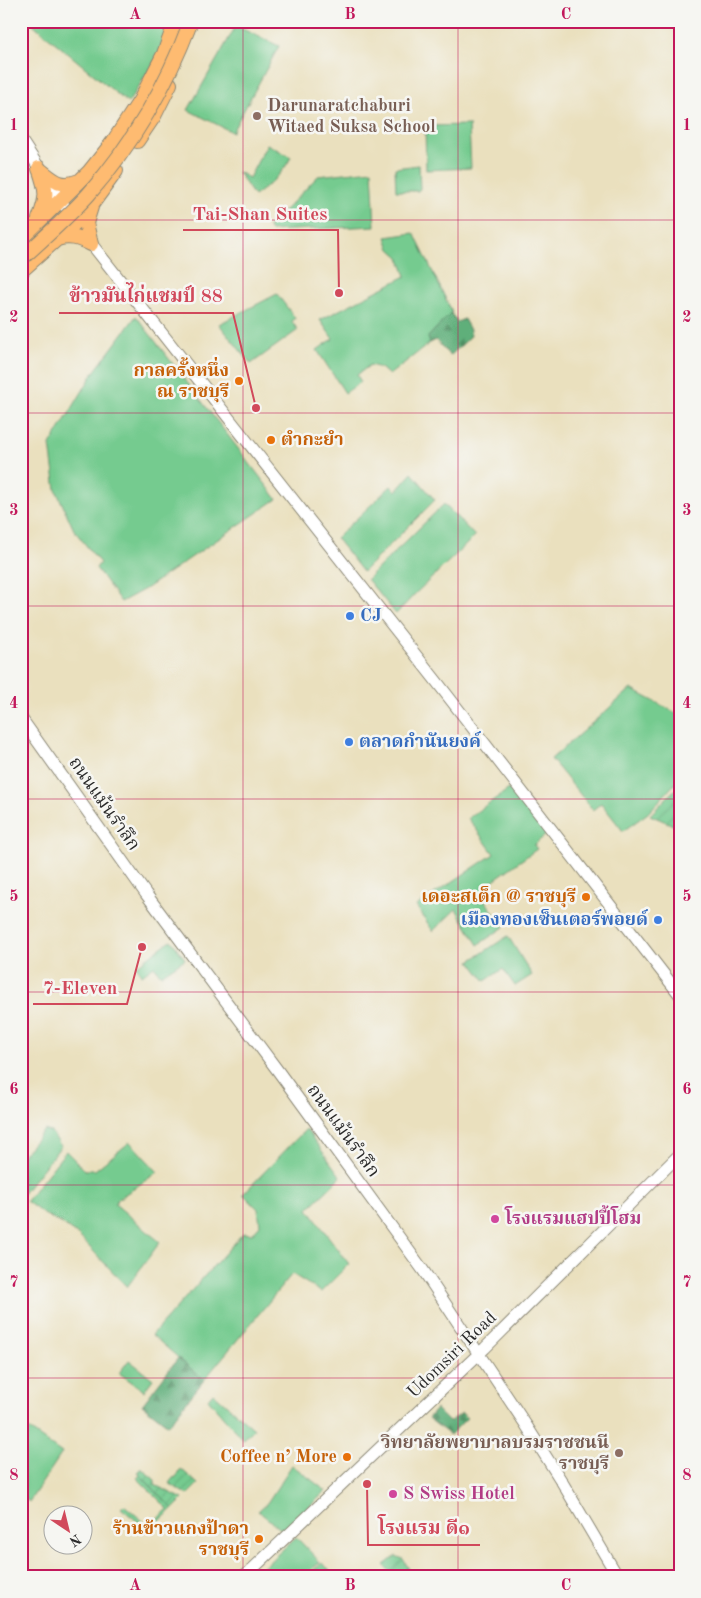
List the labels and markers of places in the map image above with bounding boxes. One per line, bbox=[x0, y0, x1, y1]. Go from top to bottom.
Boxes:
place label: Darunaratchaburi Witaed Suksa School bbox=[267, 97, 436, 136]
marker: Darunaratchaburi Witaed Suksa School bbox=[251, 110, 263, 122]
callout: Tai-Shan Suites bbox=[183, 196, 338, 230]
callout: ข้าวมันไก่แชมป์ 88 bbox=[59, 279, 233, 313]
place label: กาลครั้งหนึ่ง ณ ราชบุรี bbox=[133, 356, 229, 403]
marker: กาลครั้งหนึ่ง ณ ราชบุรี bbox=[233, 375, 245, 387]
place label: ตำกะยำ bbox=[281, 430, 344, 449]
marker: ตำกะยำ bbox=[265, 434, 277, 446]
place label: CJ bbox=[360, 607, 382, 625]
marker: CJ bbox=[344, 610, 356, 622]
place label: ตลาดกำนันยงค์ bbox=[359, 731, 482, 751]
marker: ตลาดกำนันยงค์ bbox=[343, 736, 355, 748]
place label: เดอะสเต็ก @ ราชบุรี bbox=[421, 886, 576, 908]
marker: เดอะสเต็ก @ ราชบุรี bbox=[580, 891, 592, 903]
place label: เมืองทองเซ็นเตอร์พอยด์ bbox=[461, 909, 649, 929]
marker: เมืองทองเซ็นเตอร์พอยด์ bbox=[652, 914, 664, 926]
callout: 7-Eleven bbox=[33, 970, 127, 1004]
place label: โรงแรมแฮปปี้โฮม bbox=[504, 1205, 641, 1228]
marker: โรงแรมแฮปปี้โฮม bbox=[489, 1213, 501, 1225]
place label: วิทยาลัยพยาบาลบรมราชชนนี ราชบุรี bbox=[380, 1433, 609, 1475]
marker: วิทยาลัยพยาบาลบรมราชชนนี ราชบุรี bbox=[613, 1447, 625, 1459]
place label: Coffee n’ More bbox=[220, 1448, 337, 1466]
marker: Coffee n’ More bbox=[341, 1451, 353, 1463]
place label: S Swiss Hotel bbox=[403, 1485, 515, 1503]
marker: S Swiss Hotel bbox=[387, 1488, 399, 1500]
callout: โรงแรม ดี๑ bbox=[368, 1511, 480, 1545]
place label: ร้านข้าวแกงป้าดา ราชบุรี bbox=[113, 1518, 249, 1561]
marker: ร้านข้าวแกงป้าดา ราชบุรี bbox=[253, 1533, 265, 1545]

